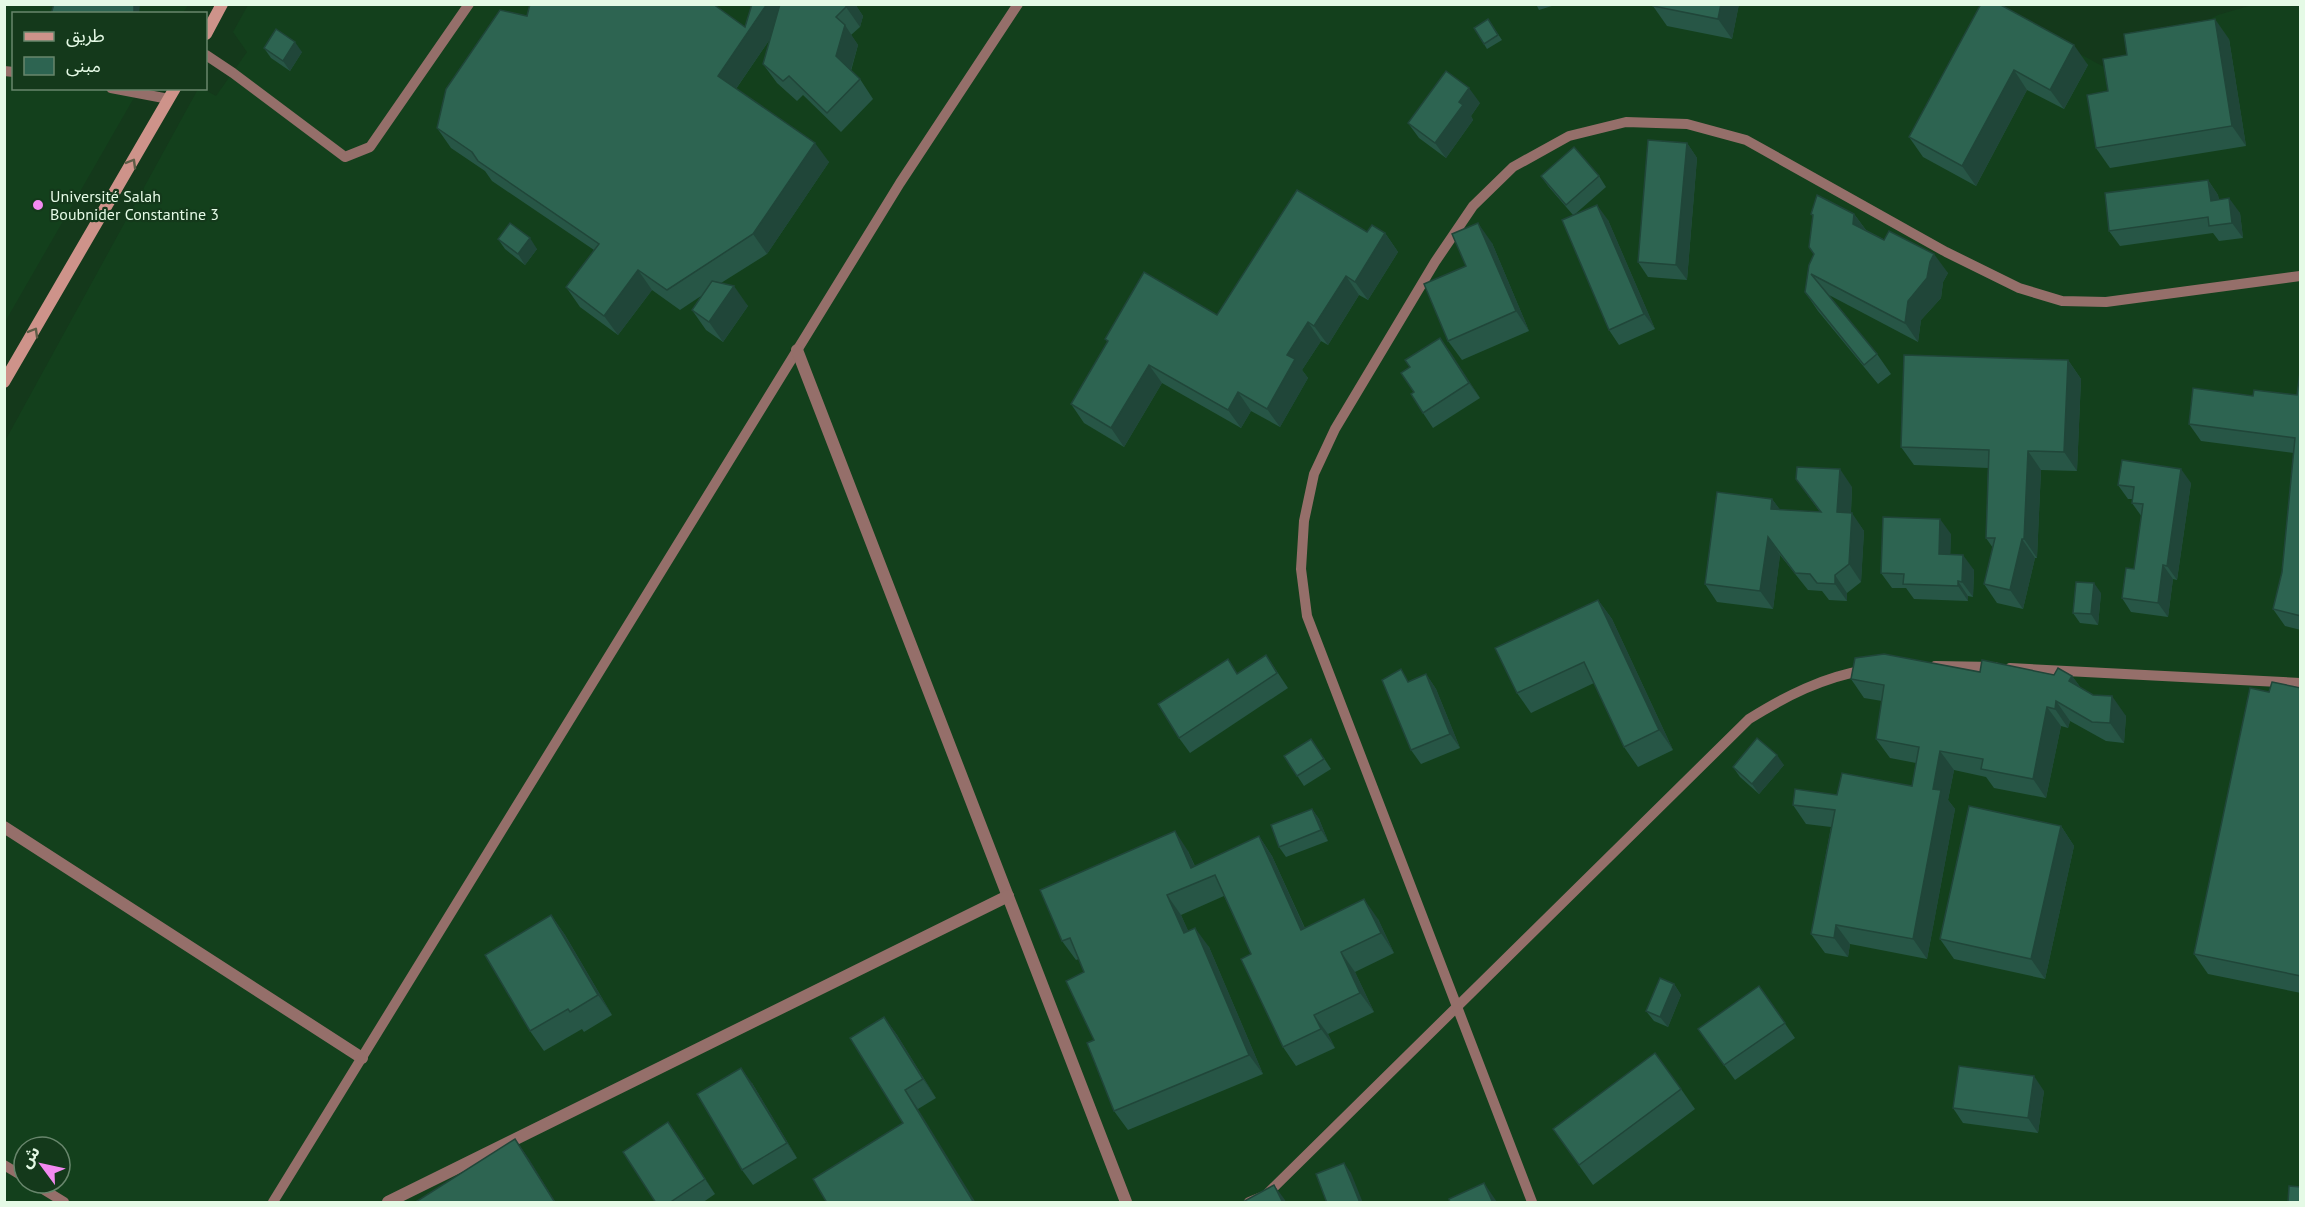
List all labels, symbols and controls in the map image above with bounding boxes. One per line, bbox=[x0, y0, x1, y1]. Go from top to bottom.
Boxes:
legend bbox=[12, 12, 207, 90]
text: طريق bbox=[66, 24, 105, 47]
text: مبنى bbox=[66, 54, 101, 77]
one-way arrow bbox=[124, 159, 136, 169]
place label: Université Salah Boubnider Constantine 3 bbox=[50, 186, 219, 224]
marker: Université Salah Boubnider Constantine 3 bbox=[31, 198, 45, 212]
one-way arrow bbox=[27, 328, 38, 338]
north arrow bbox=[12, 1135, 72, 1195]
text: ش bbox=[15, 1142, 44, 1171]

